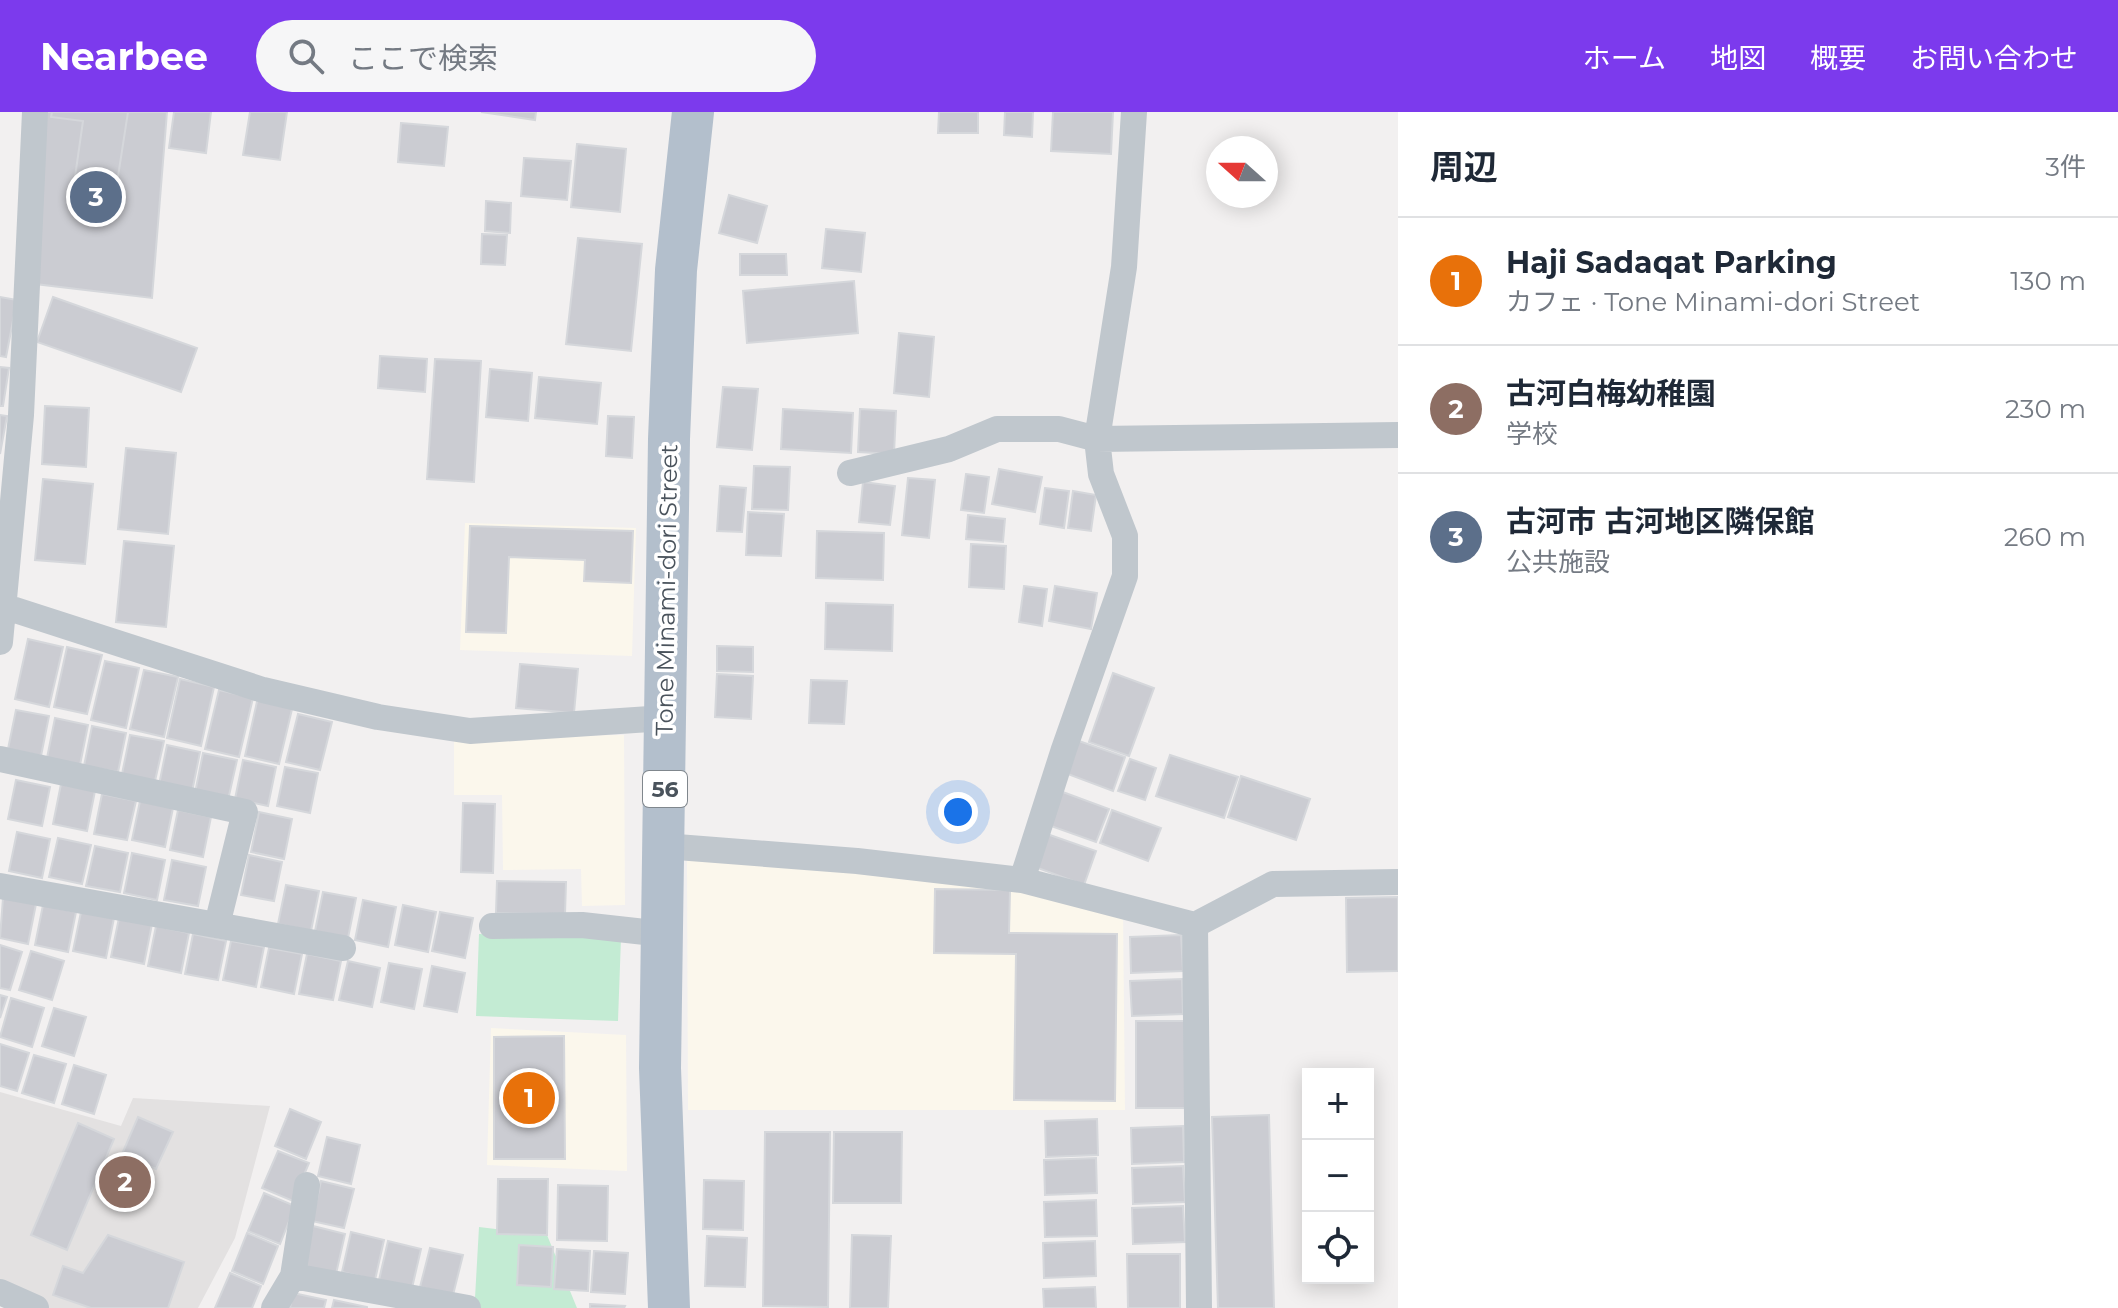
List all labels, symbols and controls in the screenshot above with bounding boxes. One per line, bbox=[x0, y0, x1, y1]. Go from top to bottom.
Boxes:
search box bbox=[256, 20, 816, 92]
text: Nearbee bbox=[40, 33, 208, 80]
icon: search bbox=[284, 34, 328, 78]
text: ここで検索 bbox=[348, 40, 498, 77]
text: ホーム bbox=[1583, 41, 1666, 75]
text: 地図 bbox=[1710, 41, 1766, 75]
text: 概要 bbox=[1810, 41, 1866, 75]
text: お問い合わせ bbox=[1910, 41, 2078, 75]
north arrow bbox=[1206, 136, 1278, 208]
text: 周辺 bbox=[1430, 146, 1498, 188]
text: 3件 bbox=[2045, 151, 2086, 183]
pin: 3 bbox=[70, 167, 122, 227]
text: Haji Sadaqat Parking bbox=[1506, 244, 1837, 281]
text: 1 bbox=[1451, 265, 1461, 297]
text: 130 m bbox=[2010, 265, 2086, 297]
text: カフェ · Tone Minami-dori Street bbox=[1506, 286, 1920, 318]
text: 古河白梅幼稚園 bbox=[1506, 375, 1716, 412]
text: 2 bbox=[1448, 393, 1464, 425]
text: 230 m bbox=[2005, 393, 2086, 425]
text: 学校 bbox=[1506, 418, 1558, 450]
street label: Tone Minami-dori Street bbox=[649, 444, 684, 736]
text: 古河市 古河地区隣保館 bbox=[1506, 503, 1815, 540]
text: 3 bbox=[1448, 521, 1464, 553]
text: 260 m bbox=[2004, 521, 2086, 553]
text: 公共施設 bbox=[1506, 546, 1610, 578]
road number: 56 bbox=[643, 771, 687, 807]
your location bbox=[938, 792, 978, 832]
pin: 1 bbox=[503, 1068, 555, 1128]
map controls bbox=[1302, 1068, 1374, 1284]
button: + bbox=[1302, 1068, 1374, 1140]
button: − bbox=[1302, 1140, 1374, 1212]
pin: 2 bbox=[99, 1152, 151, 1212]
button: locate bbox=[1302, 1212, 1374, 1284]

